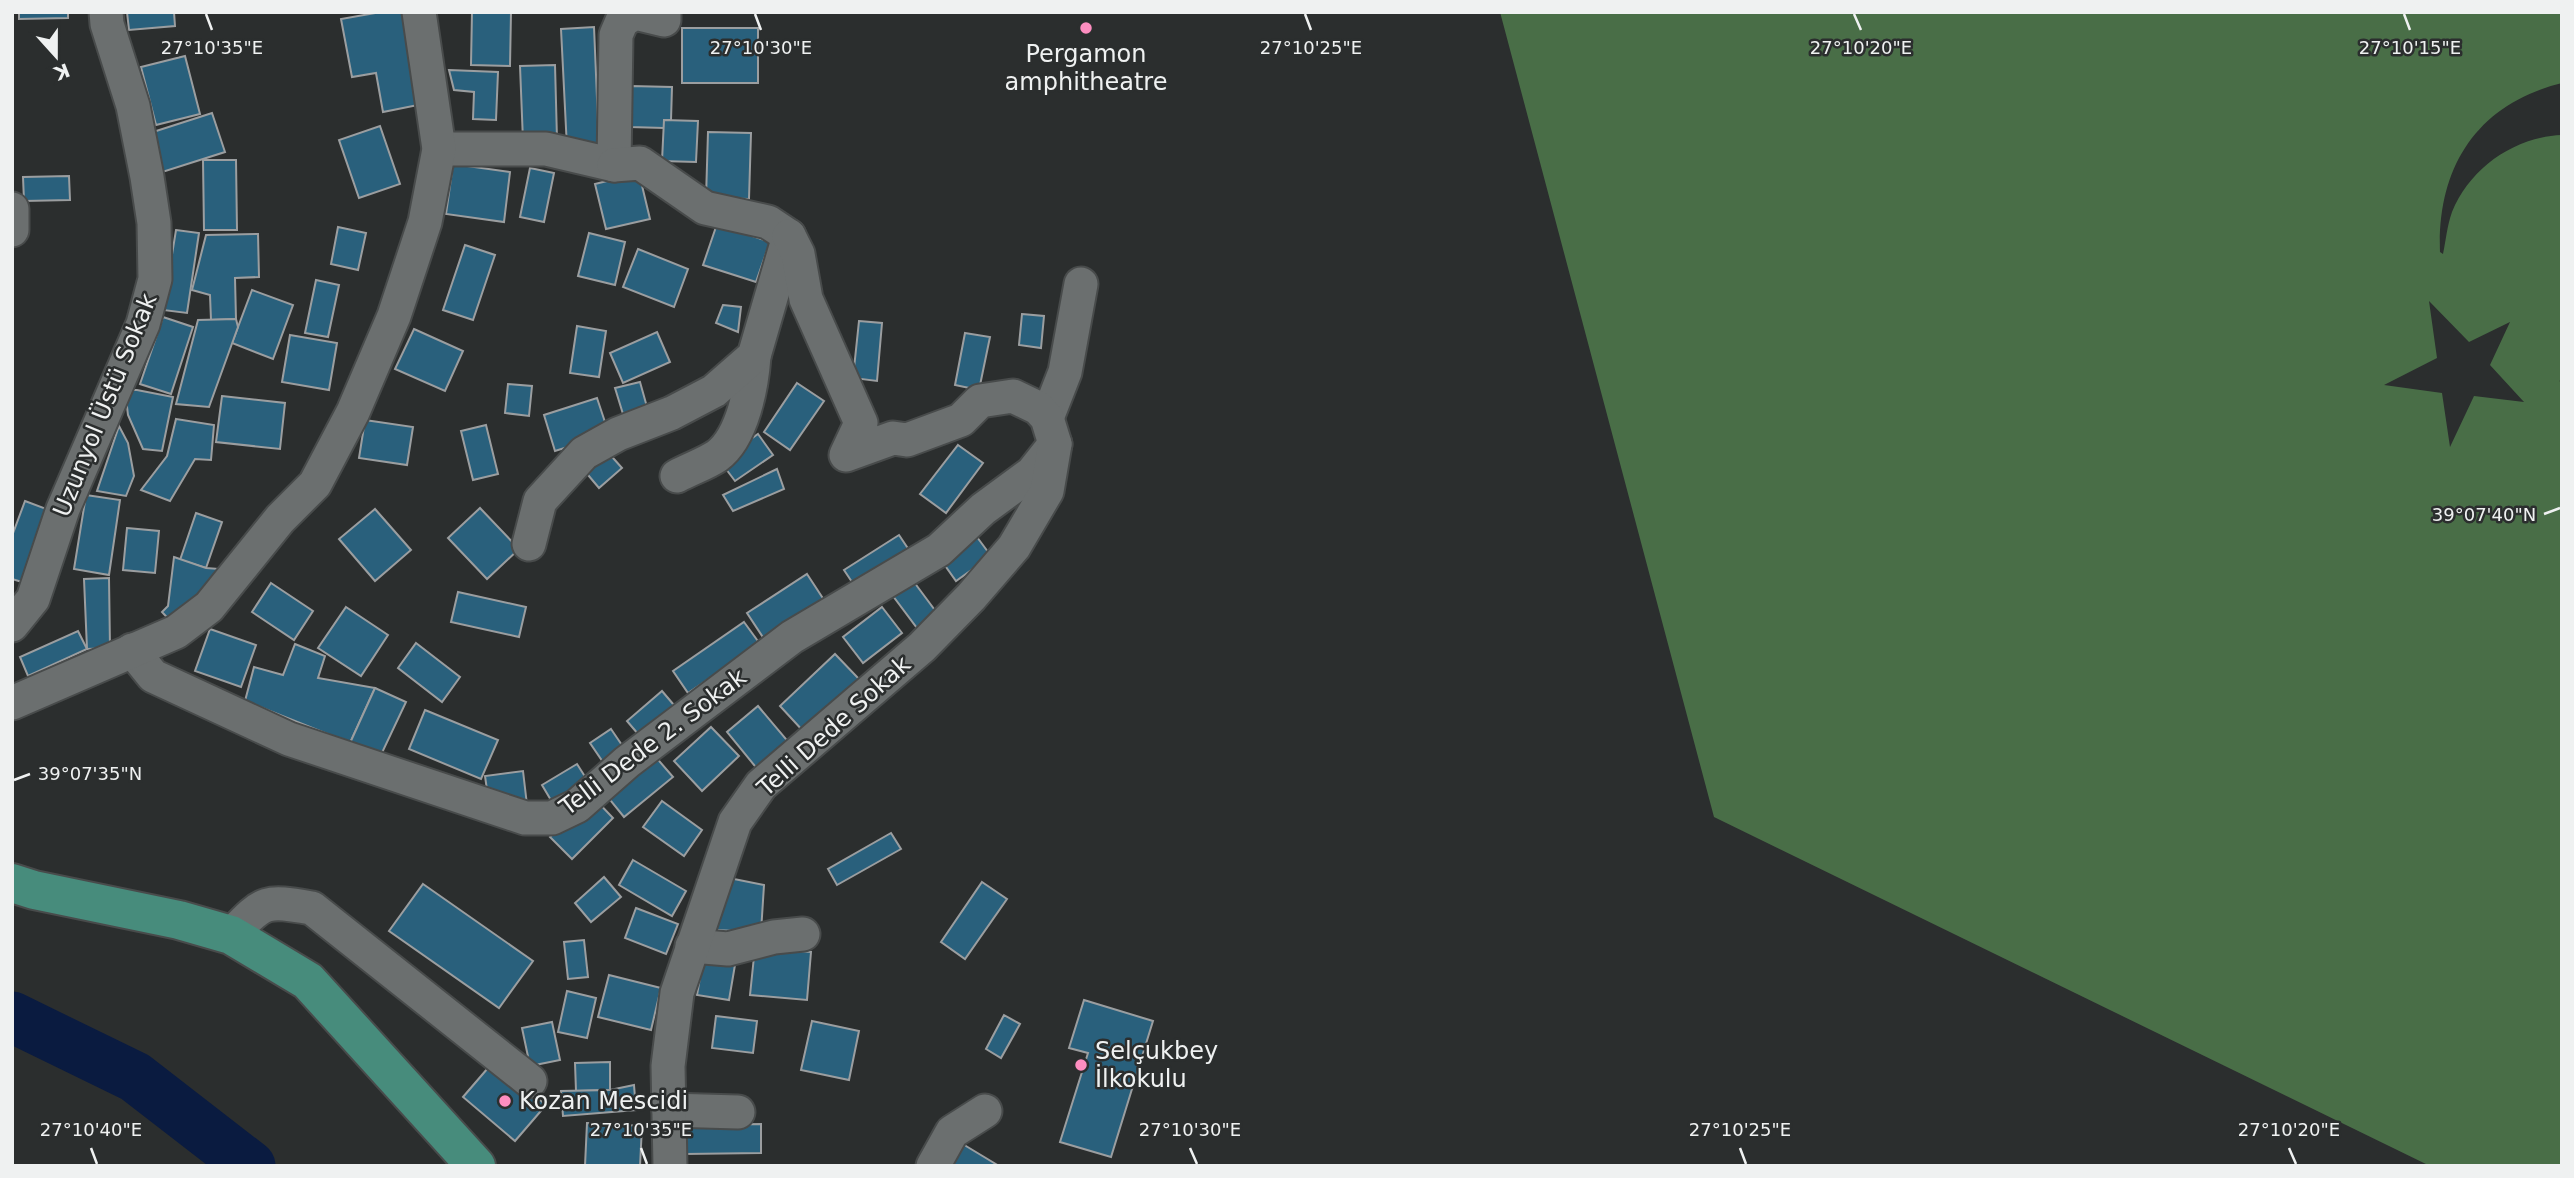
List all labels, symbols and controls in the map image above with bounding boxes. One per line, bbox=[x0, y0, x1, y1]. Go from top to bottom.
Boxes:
marker: Pergamon amphitheatre bbox=[1078, 20, 1094, 36]
north arrow bbox=[21, 21, 91, 91]
text: 27°10'35"E bbox=[161, 37, 263, 58]
text: 27°10'30"E bbox=[710, 37, 812, 58]
text: 27°10'25"E bbox=[1260, 37, 1362, 58]
text: 27°10'20"E bbox=[1810, 37, 1912, 58]
text: 27°10'15"E bbox=[2359, 37, 2461, 58]
place label: Pergamon amphitheatre bbox=[1005, 40, 1167, 96]
text: K bbox=[50, 59, 73, 85]
street label: Uzunyol Üstü Sokak bbox=[46, 289, 163, 521]
text: 39°07'40"N bbox=[2432, 504, 2536, 525]
street label: Telli Dede Sokak bbox=[751, 650, 916, 803]
street label: Telli Dede 2. Sokak bbox=[553, 663, 752, 822]
text: 39°07'35"N bbox=[38, 763, 142, 784]
place label: Selçukbey İlkokulu bbox=[1095, 1037, 1218, 1093]
marker: Selçukbey İlkokulu bbox=[1073, 1057, 1089, 1073]
place label: Kozan Mescidi bbox=[519, 1087, 688, 1115]
marker: Kozan Mescidi bbox=[497, 1093, 513, 1109]
text: 27°10'40"E bbox=[40, 1119, 142, 1140]
text: 27°10'35"E bbox=[590, 1119, 692, 1140]
text: 27°10'30"E bbox=[1139, 1119, 1241, 1140]
text: 27°10'25"E bbox=[1689, 1119, 1791, 1140]
text: 27°10'20"E bbox=[2238, 1119, 2340, 1140]

